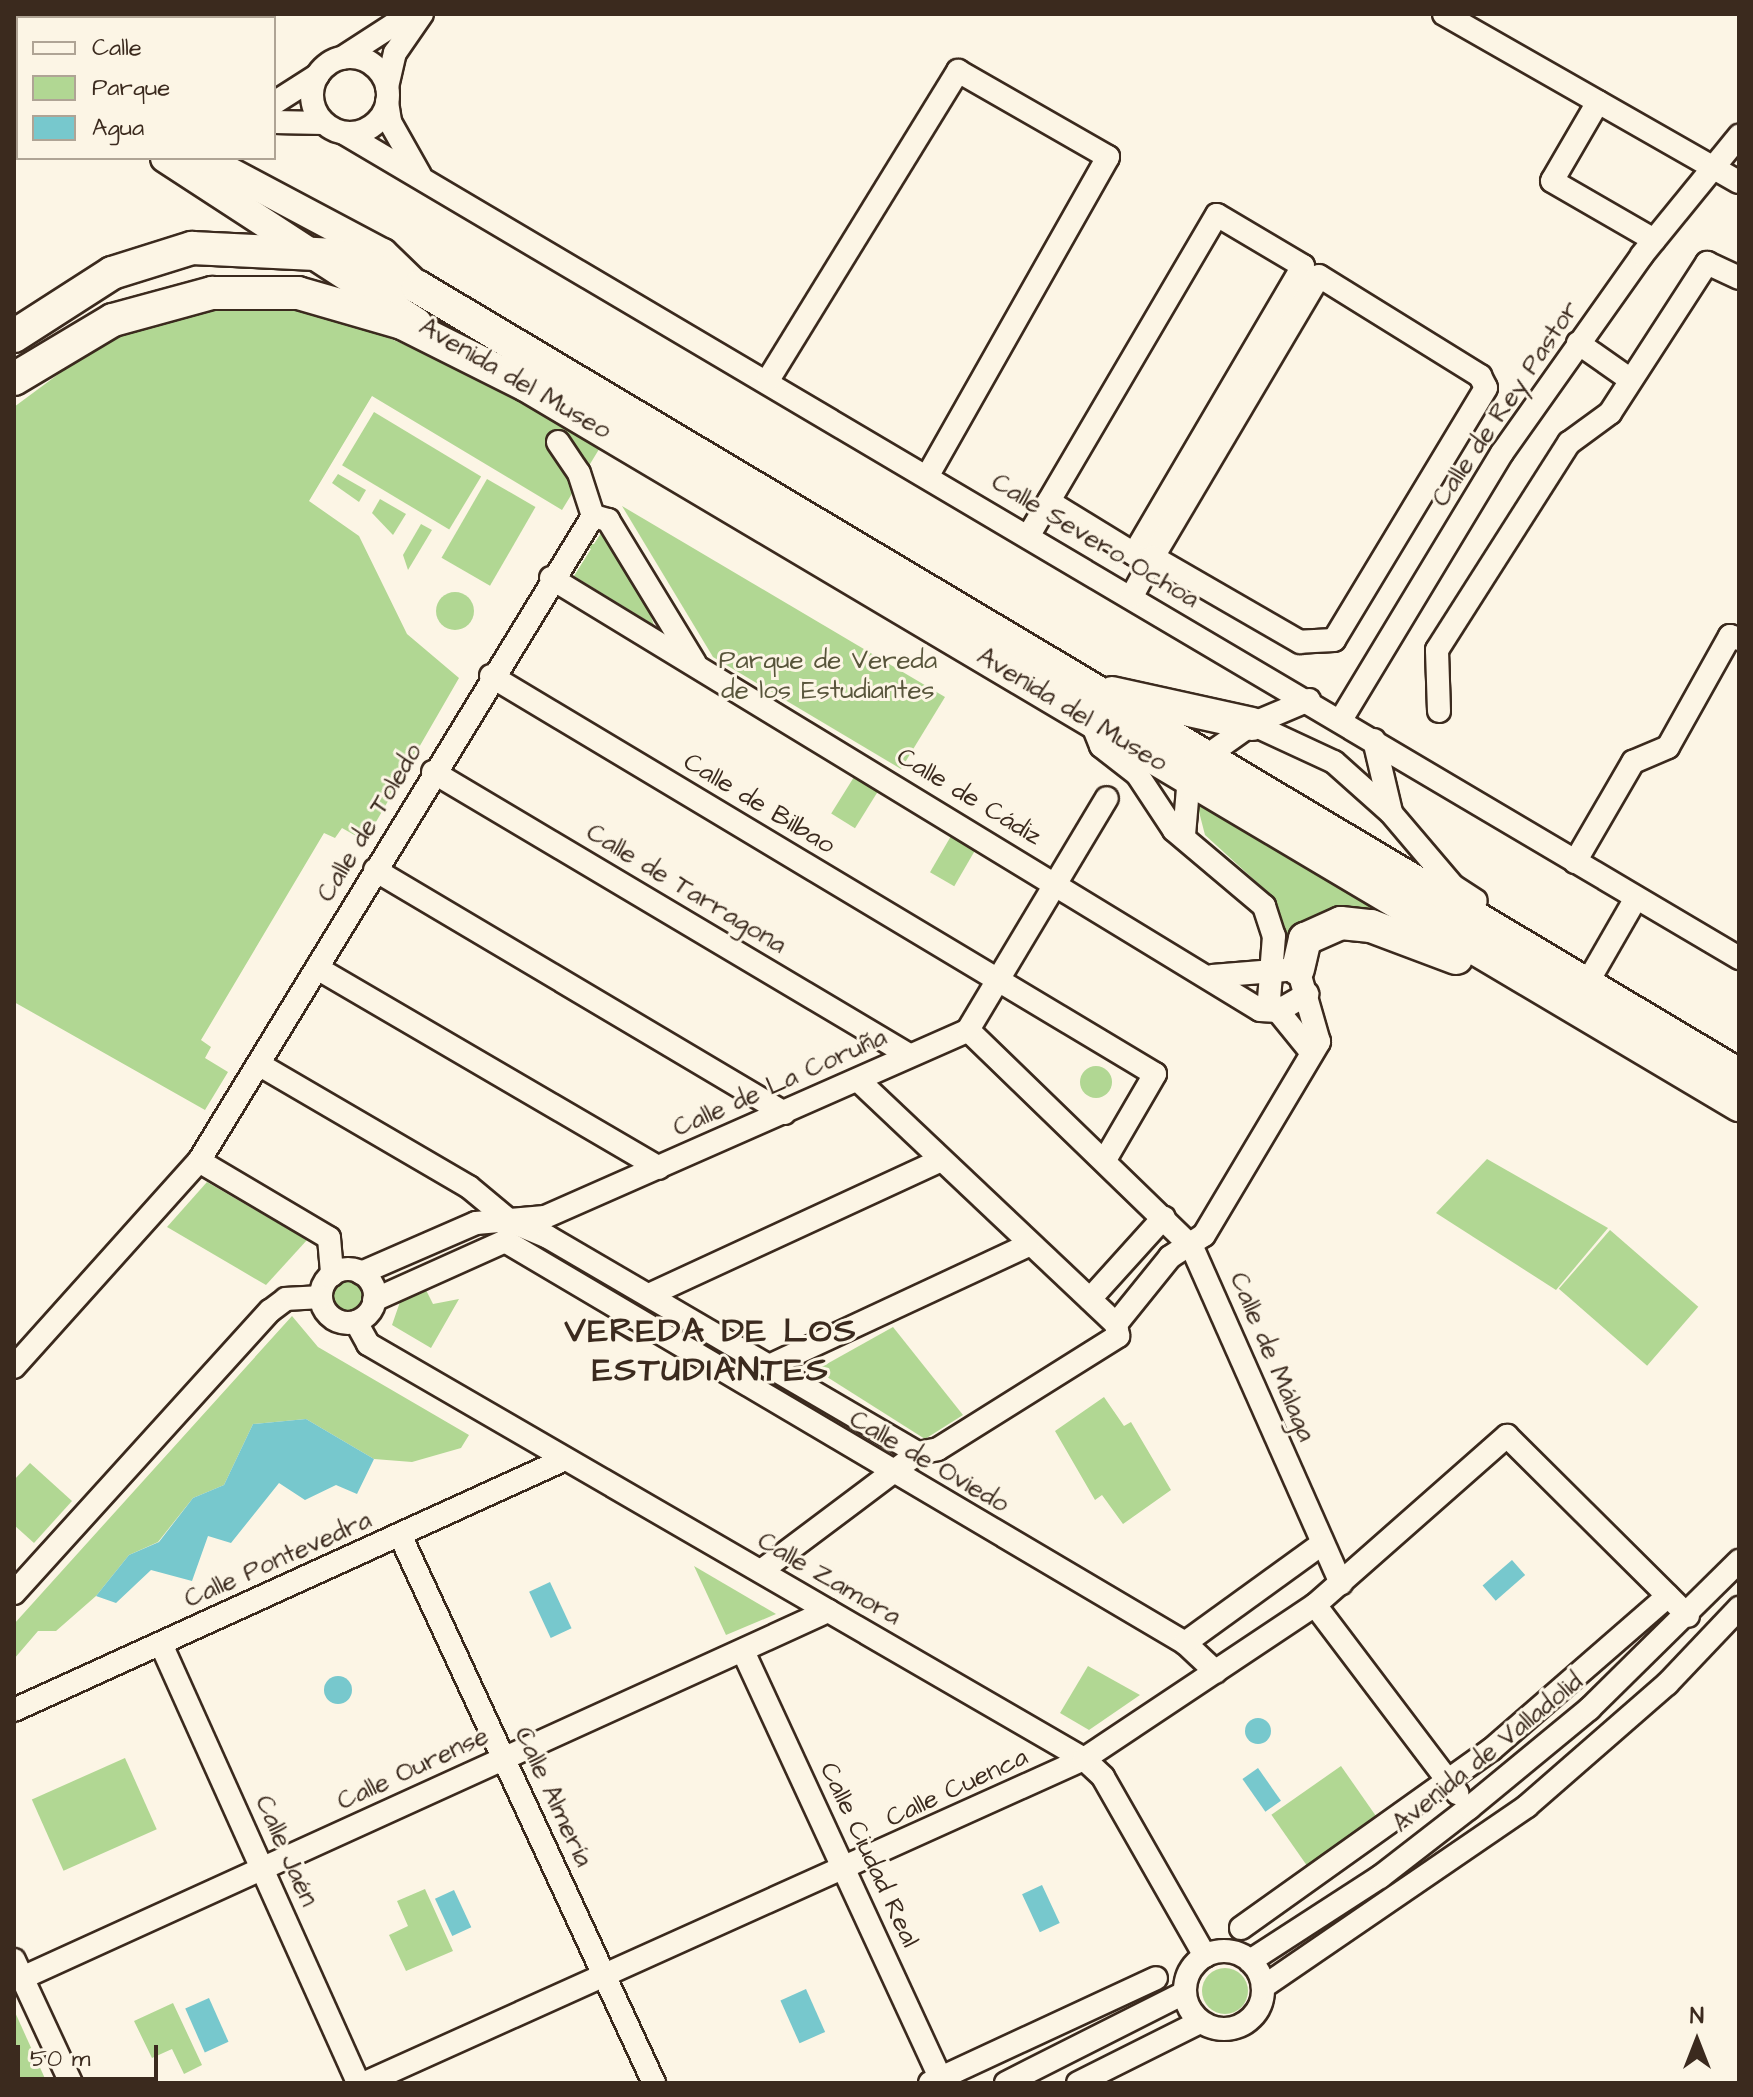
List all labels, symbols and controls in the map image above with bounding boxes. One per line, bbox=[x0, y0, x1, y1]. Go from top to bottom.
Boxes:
legend bbox=[16, 16, 276, 160]
text: Calle bbox=[92, 31, 142, 65]
text: Parque bbox=[92, 71, 170, 105]
text: Agua bbox=[92, 111, 144, 145]
street label: Calle de Rey Pastor bbox=[1425, 295, 1587, 513]
street label: Avenida del Museo bbox=[413, 311, 617, 447]
street label: Calle Severo Ochoa bbox=[986, 467, 1204, 615]
street label: Avenida del Museo bbox=[971, 641, 1173, 779]
park label: Parque de Vereda de los Estudiantes bbox=[719, 645, 937, 706]
street label: Calle de Toledo bbox=[311, 738, 429, 908]
street label: Calle de Cádiz bbox=[891, 741, 1047, 853]
street label: Calle de Bilbao bbox=[678, 747, 840, 861]
street label: Calle de Tarragona bbox=[580, 817, 792, 961]
street label: Calle de La Coruña bbox=[668, 1022, 892, 1144]
street label: Calle de Málaga bbox=[1222, 1268, 1322, 1446]
district label: VEREDA DE LOS ESTUDIANTES bbox=[564, 1311, 858, 1390]
street label: Calle de Oviedo bbox=[844, 1404, 1014, 1520]
street label: Calle Pontevedra bbox=[180, 1505, 376, 1615]
street label: Calle Zamora bbox=[752, 1525, 906, 1633]
street label: Avenida de Valladolid bbox=[1386, 1667, 1590, 1839]
street label: Calle Ourense bbox=[332, 1720, 494, 1818]
street label: Calle Almería bbox=[507, 1722, 599, 1872]
street label: Calle Cuenca bbox=[881, 1742, 1033, 1834]
street label: Calle Ciudad Real bbox=[813, 1758, 925, 1952]
street label: Calle Jaén bbox=[248, 1791, 324, 1911]
north arrow bbox=[1657, 2001, 1737, 2081]
text: N bbox=[1690, 2001, 1704, 2032]
scale bar bbox=[20, 2029, 162, 2079]
text: 50 m bbox=[30, 2042, 90, 2076]

